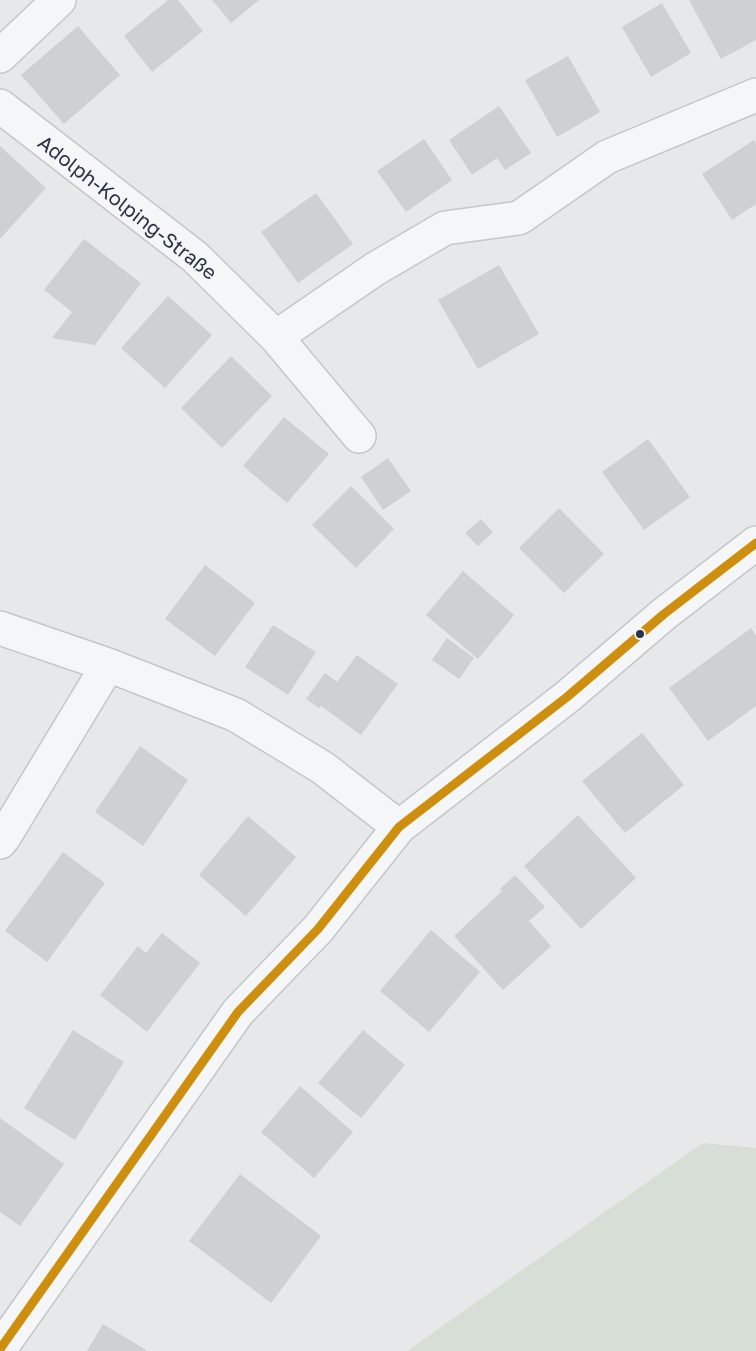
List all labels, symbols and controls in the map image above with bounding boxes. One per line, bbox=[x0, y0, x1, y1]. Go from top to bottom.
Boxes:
street label: Adolph-Kolping-Straße bbox=[33, 131, 221, 285]
unlabelled marker bbox=[634, 628, 646, 640]

